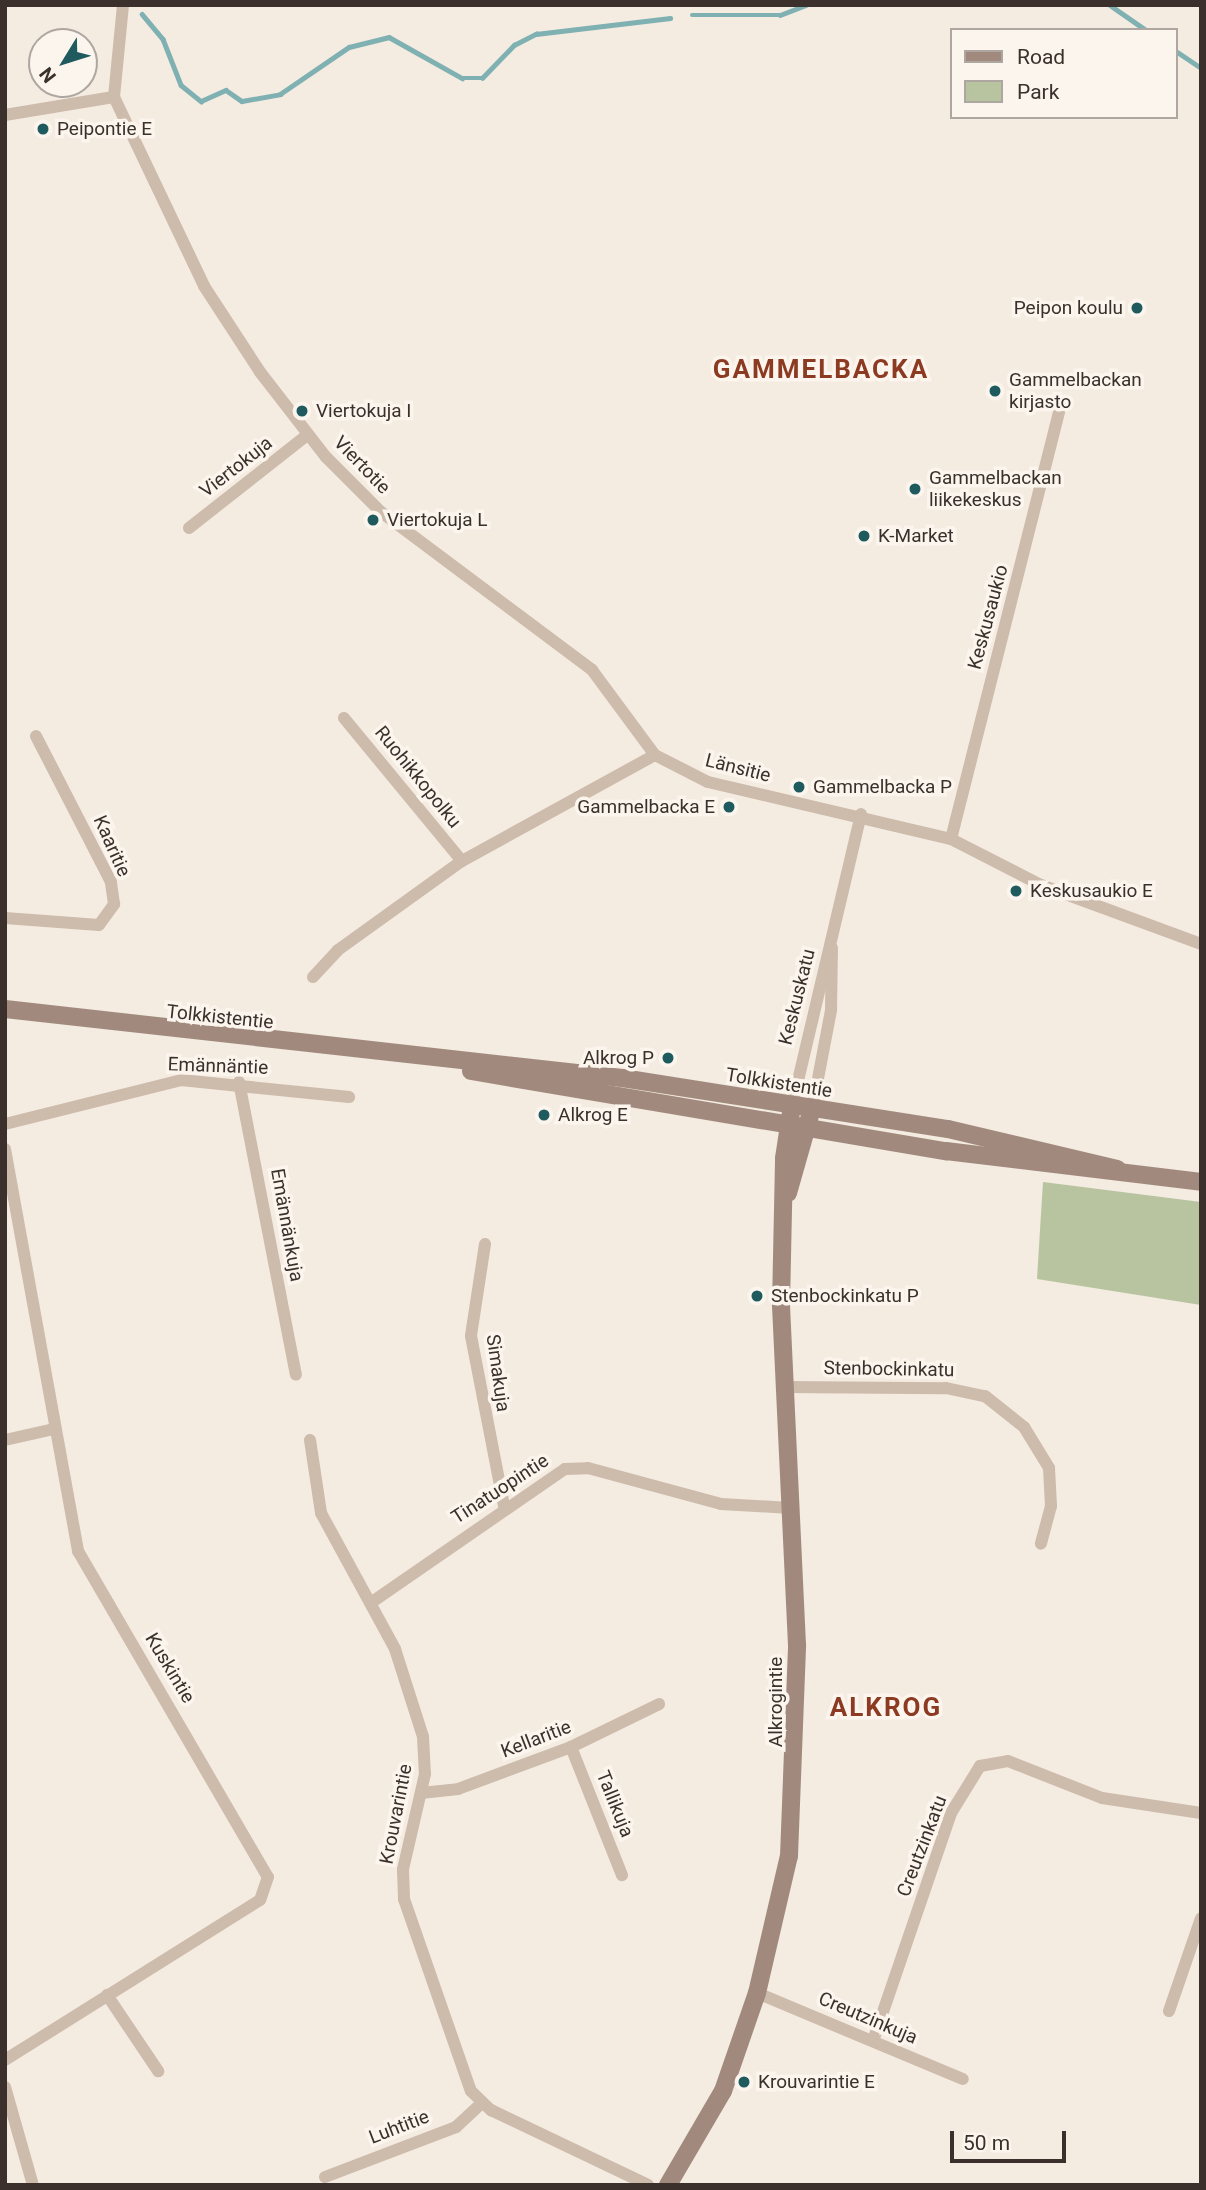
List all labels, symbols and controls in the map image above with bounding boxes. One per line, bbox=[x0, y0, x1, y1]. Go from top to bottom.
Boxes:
north arrow bbox=[28, 28, 98, 98]
legend bbox=[950, 28, 1178, 119]
text: Road bbox=[1017, 45, 1065, 69]
text: N bbox=[34, 63, 61, 87]
text: Park bbox=[1017, 80, 1059, 104]
place label: Peipontie E bbox=[57, 118, 152, 140]
marker: Peipontie E bbox=[35, 121, 51, 137]
place label: Peipon koulu bbox=[1014, 297, 1123, 319]
marker: Peipon koulu bbox=[1129, 300, 1145, 316]
district label: GAMMELBACKA bbox=[714, 354, 928, 386]
place label: Gammelbackan kirjasto bbox=[1009, 369, 1142, 413]
marker: Gammelbackan kirjasto bbox=[987, 383, 1003, 399]
place label: Viertokuja I bbox=[316, 400, 411, 422]
marker: Viertokuja I bbox=[294, 403, 310, 419]
street label: Viertotie bbox=[329, 431, 395, 499]
street label: Viertokuja bbox=[195, 432, 277, 502]
place label: Gammelbackan liikekeskus bbox=[929, 467, 1062, 511]
marker: Gammelbackan liikekeskus bbox=[907, 481, 923, 497]
place label: Viertokuja L bbox=[387, 509, 487, 531]
marker: Viertokuja L bbox=[365, 512, 381, 528]
place label: K-Market bbox=[878, 525, 954, 547]
marker: K-Market bbox=[856, 528, 872, 544]
street label: Keskusaukio bbox=[963, 562, 1013, 672]
street label: Ruohikkopolku bbox=[370, 721, 466, 833]
street label: Länsitie bbox=[703, 749, 773, 787]
place label: Gammelbacka P bbox=[813, 776, 952, 798]
marker: Gammelbacka P bbox=[791, 779, 807, 795]
place label: Gammelbacka E bbox=[577, 796, 715, 818]
marker: Gammelbacka E bbox=[721, 799, 737, 815]
street label: Kaaritie bbox=[88, 812, 136, 880]
place label: Keskusaukio E bbox=[1030, 880, 1153, 902]
marker: Keskusaukio E bbox=[1008, 883, 1024, 899]
street label: Keskuskatu bbox=[774, 947, 820, 1047]
street label: Tolkkistentie bbox=[165, 1000, 275, 1034]
place label: Alkrog P bbox=[583, 1047, 654, 1069]
marker: Alkrog P bbox=[660, 1050, 676, 1066]
street label: Emännäntie bbox=[167, 1053, 269, 1079]
street label: Tolkkistentie bbox=[724, 1063, 834, 1103]
place label: Alkrog E bbox=[558, 1104, 628, 1126]
marker: Alkrog E bbox=[536, 1107, 552, 1123]
street label: Emännänkuja bbox=[266, 1167, 308, 1283]
place label: Stenbockinkatu P bbox=[771, 1285, 919, 1307]
marker: Stenbockinkatu P bbox=[749, 1288, 765, 1304]
street label: Simakuja bbox=[481, 1333, 515, 1413]
street label: Stenbockinkatu bbox=[823, 1356, 955, 1382]
street label: Tinatuopintie bbox=[447, 1449, 553, 1529]
street label: Kuskintie bbox=[140, 1629, 200, 1707]
street label: Alkrogintie bbox=[765, 1657, 787, 1747]
district label: ALKROG bbox=[831, 1692, 941, 1724]
street label: Kellaritie bbox=[498, 1715, 574, 1763]
street label: Krouvarintie bbox=[375, 1762, 417, 1866]
street label: Tallikuja bbox=[591, 1768, 639, 1840]
street label: Creutzinkatu bbox=[892, 1792, 952, 1900]
street label: Creutzinkuja bbox=[815, 1987, 921, 2049]
place label: Krouvarintie E bbox=[758, 2071, 875, 2093]
marker: Krouvarintie E bbox=[736, 2074, 752, 2090]
street label: Luhtitie bbox=[366, 2105, 432, 2149]
scale bar bbox=[954, 2116, 1070, 2160]
text: 50 m bbox=[963, 2131, 1010, 2155]

